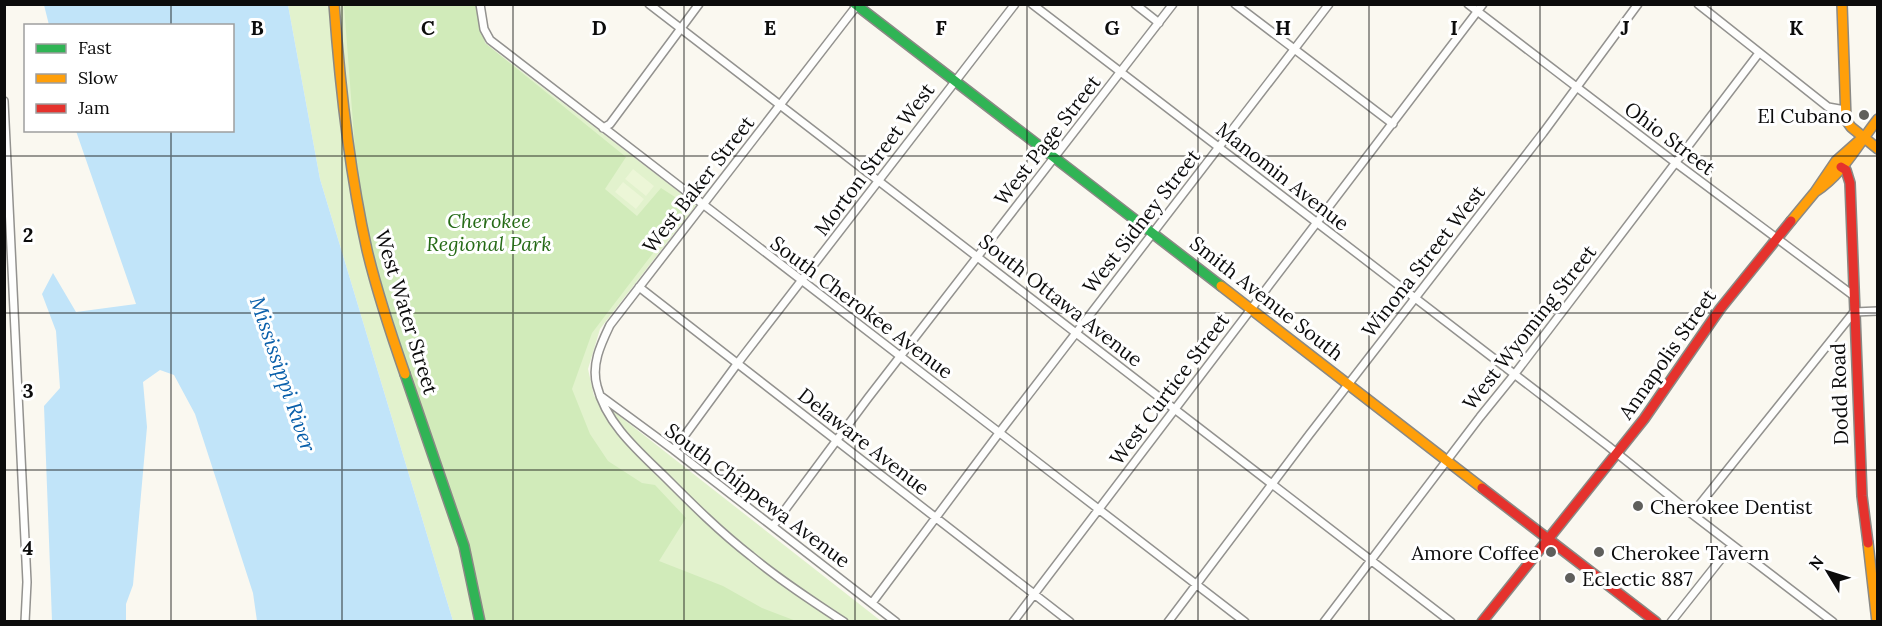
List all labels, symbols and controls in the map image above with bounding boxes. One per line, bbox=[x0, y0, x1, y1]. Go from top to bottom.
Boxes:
text: B bbox=[250, 15, 264, 40]
text: C bbox=[421, 15, 435, 40]
text: D bbox=[591, 15, 607, 40]
text: E bbox=[764, 15, 776, 40]
text: F bbox=[935, 15, 947, 40]
text: G bbox=[1104, 15, 1120, 40]
text: H bbox=[1275, 15, 1291, 40]
text: I bbox=[1450, 15, 1458, 40]
text: J bbox=[1620, 15, 1630, 40]
text: K bbox=[1789, 15, 1804, 40]
legend bbox=[24, 24, 234, 132]
text: Fast bbox=[78, 36, 112, 59]
text: Slow bbox=[78, 66, 118, 89]
street label: West Page Street bbox=[988, 70, 1106, 210]
street label: Morton Street West bbox=[809, 78, 940, 240]
text: Jam bbox=[77, 96, 110, 119]
street label: Ohio Street bbox=[1620, 96, 1721, 180]
place label: El Cubano bbox=[1757, 103, 1852, 128]
marker: El Cubano bbox=[1857, 108, 1871, 122]
street label: West Baker Street bbox=[637, 110, 759, 258]
street label: Manomin Avenue bbox=[1212, 116, 1354, 236]
street label: West Sidney Street bbox=[1077, 144, 1205, 298]
street label: Winona Street West bbox=[1356, 180, 1490, 342]
park label: Cherokee Regional Park bbox=[426, 208, 552, 256]
text: 2 bbox=[23, 222, 33, 247]
street label: West Water Street bbox=[370, 227, 444, 398]
street label: South Ottawa Avenue bbox=[974, 228, 1148, 372]
street label: South Cherokee Avenue bbox=[766, 230, 958, 384]
street label: Smith Avenue South bbox=[1185, 230, 1349, 366]
street label: West Wyoming Street bbox=[1457, 239, 1601, 414]
street label: Annapolis Street bbox=[1612, 284, 1721, 425]
water label: Mississippi River bbox=[244, 293, 322, 456]
street label: West Curtice Street bbox=[1104, 308, 1234, 470]
street label: Dodd Road bbox=[1825, 342, 1853, 445]
text: 3 bbox=[22, 378, 34, 403]
street label: Delaware Avenue bbox=[793, 382, 935, 500]
street label: South Chippewa Avenue bbox=[660, 417, 856, 573]
place label: Cherokee Dentist bbox=[1650, 494, 1813, 519]
marker: Cherokee Dentist bbox=[1631, 499, 1645, 513]
text: 4 bbox=[23, 535, 34, 560]
place label: Amore Coffee bbox=[1411, 540, 1539, 565]
place label: Cherokee Tavern bbox=[1611, 540, 1770, 565]
north arrow bbox=[1798, 542, 1858, 602]
marker: Amore Coffee bbox=[1544, 545, 1558, 559]
marker: Cherokee Tavern bbox=[1592, 545, 1606, 559]
text: N bbox=[1804, 552, 1828, 574]
place label: Eclectic 887 bbox=[1582, 566, 1693, 591]
marker: Eclectic 887 bbox=[1563, 571, 1577, 585]

